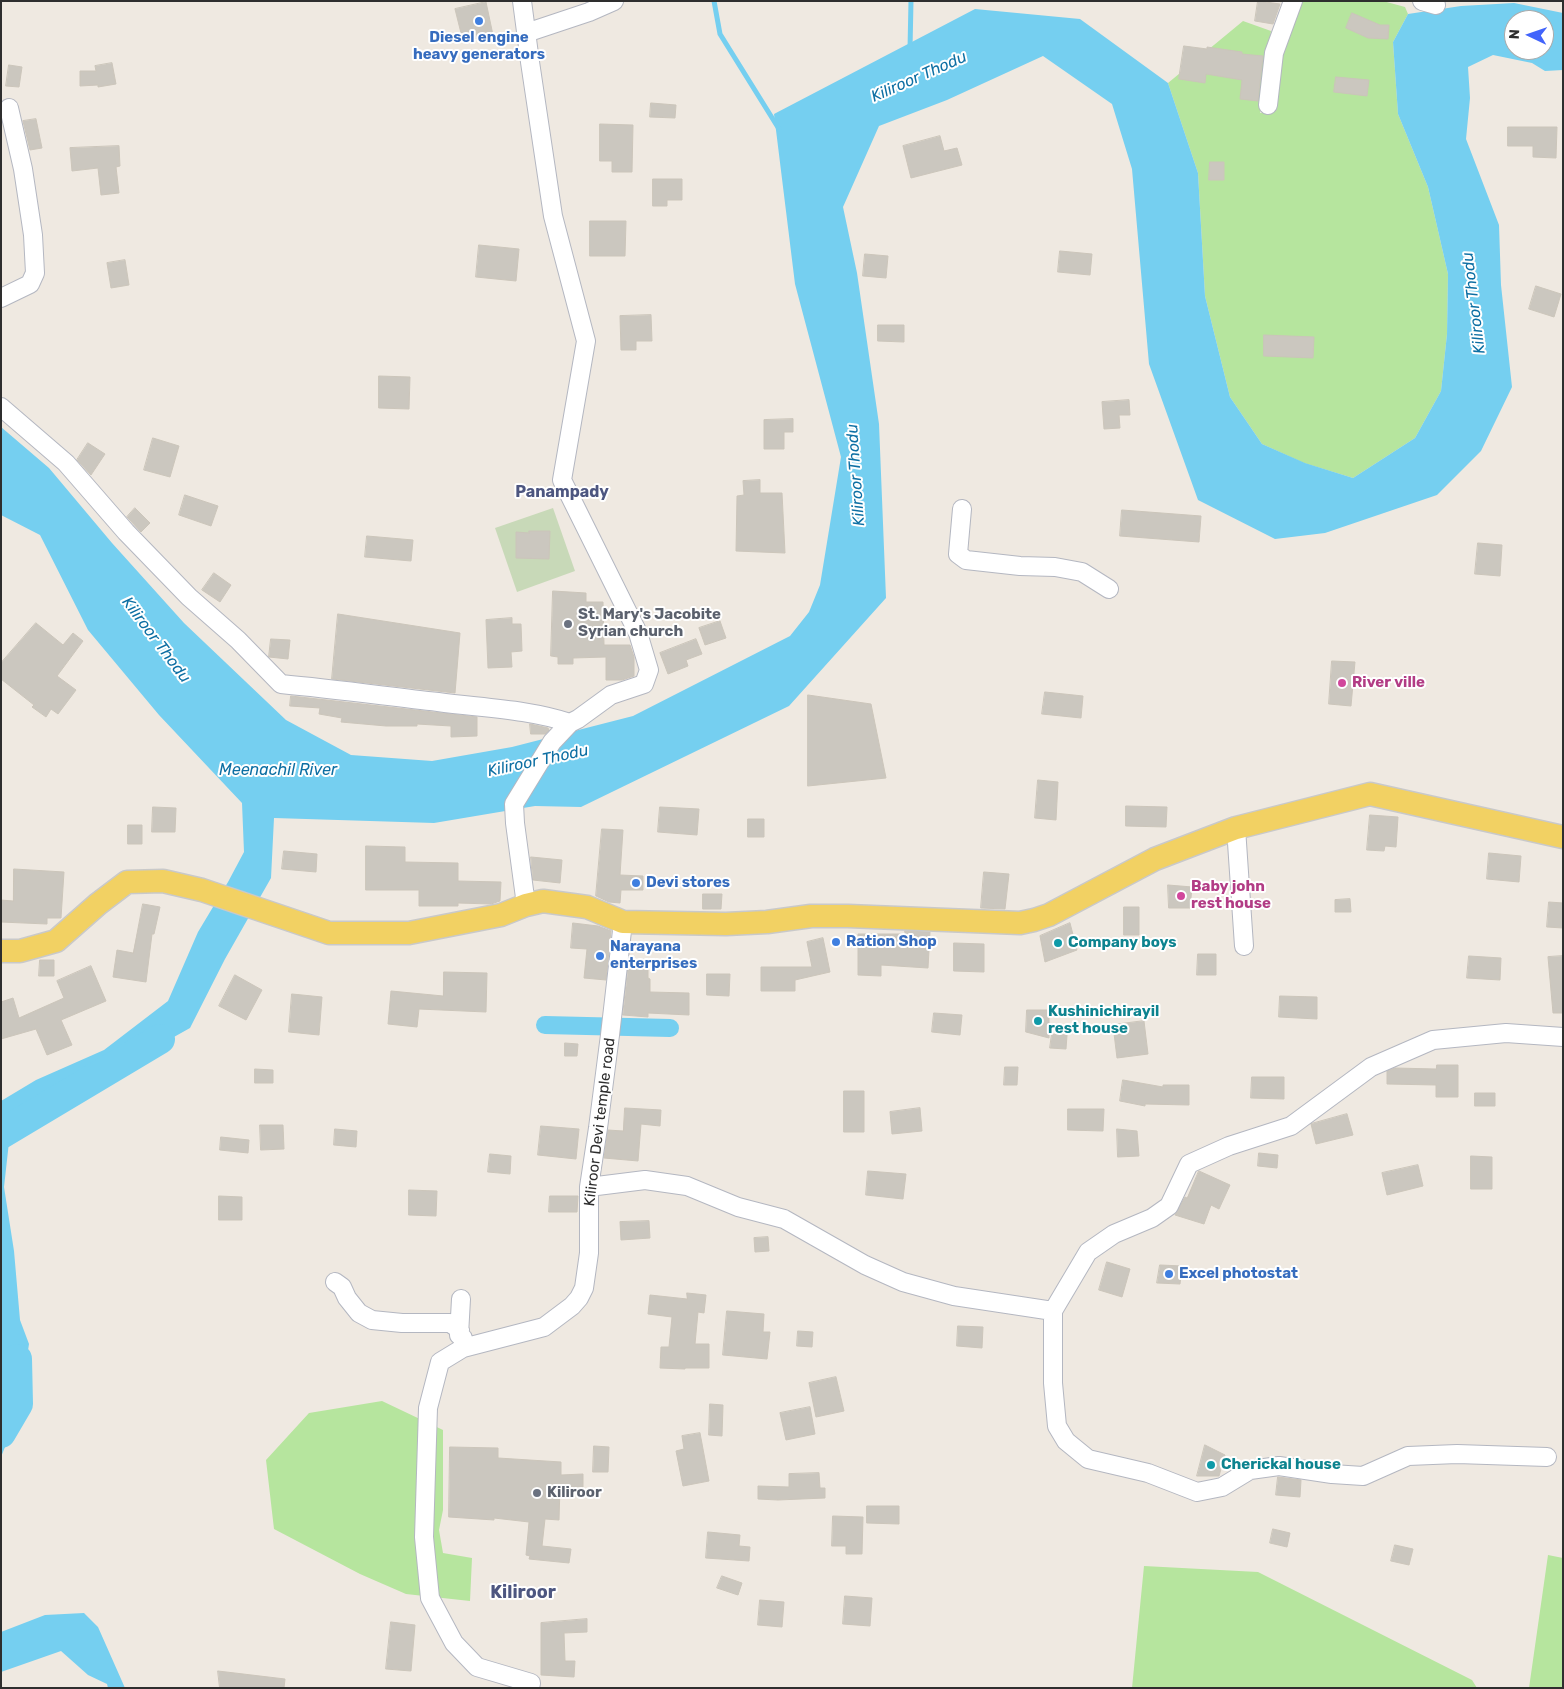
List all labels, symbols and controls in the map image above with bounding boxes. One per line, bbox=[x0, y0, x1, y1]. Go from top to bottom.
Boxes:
north arrow bbox=[1504, 10, 1554, 60]
marker: Diesel engine heavy generators bbox=[473, 15, 485, 27]
place label: Diesel engine heavy generators bbox=[413, 29, 545, 64]
text: N bbox=[1506, 29, 1523, 40]
water label: Kiliroor Thodu bbox=[868, 47, 970, 107]
water label: Kiliroor Thodu bbox=[1458, 251, 1490, 355]
water label: Kiliroor Thodu bbox=[843, 423, 869, 527]
district label: Panampady bbox=[515, 482, 609, 502]
water label: Kiliroor Thodu bbox=[118, 593, 194, 687]
place label: St. Mary's Jacobite Syrian church bbox=[578, 606, 721, 641]
marker: St. Mary's Jacobite Syrian church bbox=[562, 618, 574, 630]
place label: River ville bbox=[1352, 674, 1425, 692]
marker: River ville bbox=[1336, 677, 1348, 689]
water label: Kiliroor Thodu bbox=[486, 741, 590, 781]
water label: Meenachil River bbox=[219, 760, 337, 780]
place label: Devi stores bbox=[646, 874, 730, 892]
marker: Devi stores bbox=[630, 877, 642, 889]
place label: Baby john rest house bbox=[1191, 878, 1271, 913]
marker: Baby john rest house bbox=[1175, 890, 1187, 902]
place label: Ration Shop bbox=[846, 933, 937, 951]
place label: Company boys bbox=[1068, 934, 1177, 952]
marker: Ration Shop bbox=[830, 936, 842, 948]
marker: Company boys bbox=[1052, 937, 1064, 949]
place label: Narayana enterprises bbox=[610, 938, 697, 973]
marker: Narayana enterprises bbox=[594, 950, 606, 962]
place label: Kushinichirayil rest house bbox=[1048, 1003, 1159, 1038]
marker: Kushinichirayil rest house bbox=[1032, 1015, 1044, 1027]
street label: Kiliroor Devi temple road bbox=[581, 1037, 619, 1207]
place label: Excel photostat bbox=[1179, 1265, 1298, 1283]
marker: Excel photostat bbox=[1163, 1268, 1175, 1280]
place label: Cherickal house bbox=[1221, 1456, 1341, 1474]
marker: Cherickal house bbox=[1205, 1459, 1217, 1471]
place label: Kiliroor bbox=[547, 1484, 602, 1502]
marker: Kiliroor bbox=[531, 1487, 543, 1499]
district label: Kiliroor bbox=[490, 1582, 556, 1604]

